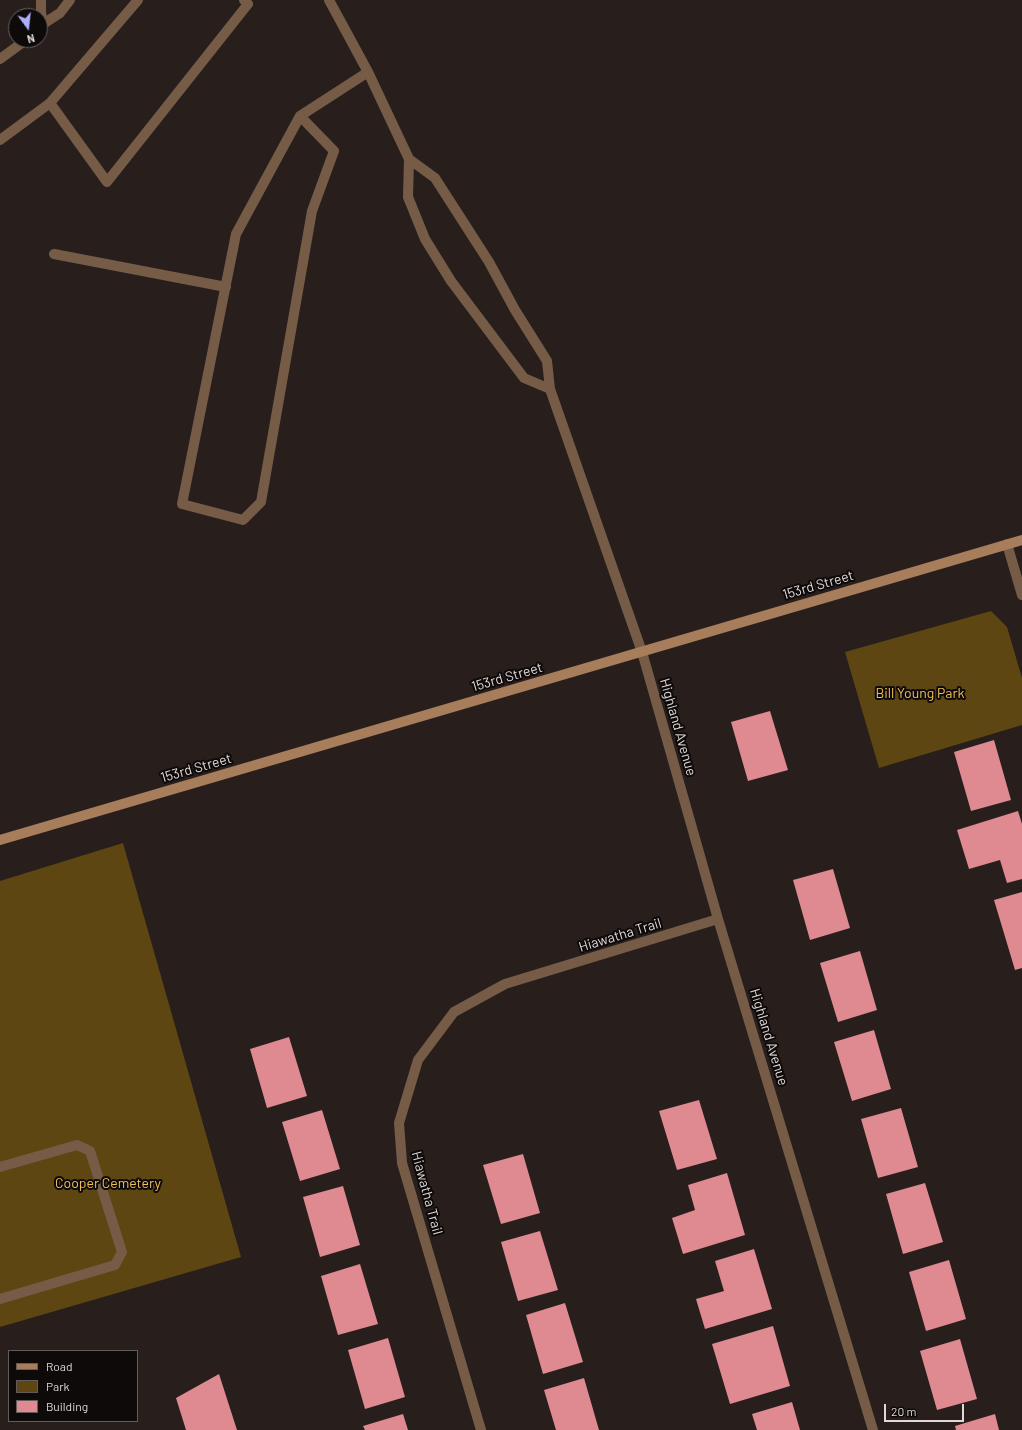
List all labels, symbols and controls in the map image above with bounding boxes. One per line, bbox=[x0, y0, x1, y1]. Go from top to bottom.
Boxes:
north arrow bbox=[8, 8, 48, 48]
text: N bbox=[26, 32, 36, 46]
street label: 153rd Street bbox=[781, 567, 855, 603]
street label: 153rd Street bbox=[470, 659, 544, 695]
street label: Highland Avenue bbox=[656, 676, 700, 778]
park label: Bill Young Park bbox=[875, 685, 965, 701]
street label: 153rd Street bbox=[159, 750, 233, 786]
street label: Hiawatha Trail bbox=[577, 914, 663, 956]
street label: Highland Avenue bbox=[746, 986, 792, 1088]
street label: Hiawatha Trail bbox=[408, 1149, 446, 1237]
park label: Cooper Cemetery bbox=[55, 1175, 161, 1191]
legend bbox=[8, 1350, 138, 1422]
text: Road bbox=[46, 1359, 73, 1373]
text: Park bbox=[46, 1379, 70, 1393]
scale bar bbox=[886, 1396, 966, 1422]
text: Building bbox=[46, 1399, 88, 1413]
text: 20 m bbox=[891, 1404, 917, 1418]

